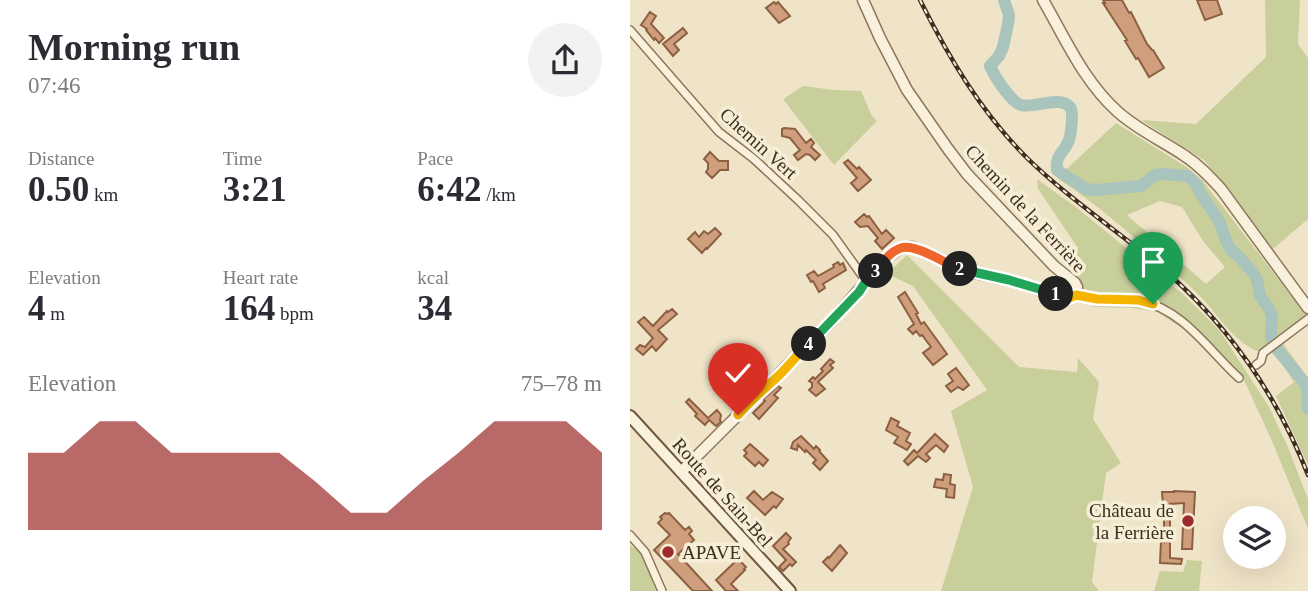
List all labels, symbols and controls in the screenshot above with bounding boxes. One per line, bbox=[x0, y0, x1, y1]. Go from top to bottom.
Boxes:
button: share bbox=[528, 23, 602, 97]
text: Morning run bbox=[28, 26, 240, 68]
text: 07:46 bbox=[28, 73, 80, 98]
street label: Chemin Vert bbox=[716, 103, 802, 184]
street label: Chemin de la Ferrière bbox=[961, 140, 1090, 276]
text: Distance bbox=[28, 148, 94, 169]
text: Time bbox=[223, 148, 262, 169]
text: Pace bbox=[417, 148, 453, 169]
text: 0.50 bbox=[28, 170, 89, 209]
text: 3:21 bbox=[223, 170, 287, 209]
text: 6:42 bbox=[417, 170, 481, 209]
text: km bbox=[89, 184, 118, 205]
text: /km bbox=[481, 184, 516, 205]
pin bbox=[1123, 232, 1183, 304]
icon: arrive bbox=[1134, 243, 1172, 281]
pin: 2 bbox=[942, 252, 978, 286]
pin: 3 bbox=[859, 254, 894, 288]
text: 2 bbox=[955, 258, 964, 279]
text: 3 bbox=[871, 260, 880, 281]
text: Elevation bbox=[28, 267, 101, 288]
text: Heart rate bbox=[223, 267, 298, 288]
text: kcal bbox=[417, 267, 449, 288]
pin: 1 bbox=[1038, 276, 1074, 312]
text: 1 bbox=[1051, 283, 1060, 304]
text: 4 bbox=[28, 289, 46, 328]
text: 164 bbox=[223, 289, 275, 328]
text: 34 bbox=[417, 289, 452, 328]
text: m bbox=[46, 303, 65, 324]
text: bpm bbox=[275, 303, 314, 324]
pin: 4 bbox=[792, 326, 826, 362]
text: 4 bbox=[804, 333, 813, 354]
pin bbox=[708, 343, 768, 415]
icon: check bbox=[719, 354, 757, 392]
text: Elevation bbox=[28, 371, 116, 396]
text: 75–78 m bbox=[521, 371, 602, 396]
street label: Route de Sain-Bel bbox=[668, 434, 777, 551]
place label: Château de la Ferrière bbox=[1089, 500, 1174, 543]
map controls bbox=[1223, 506, 1286, 569]
button: layers bbox=[1223, 506, 1286, 569]
marker: Château de la Ferrière bbox=[1180, 513, 1196, 529]
place label: APAVE bbox=[682, 542, 741, 563]
marker: APAVE bbox=[660, 544, 676, 560]

